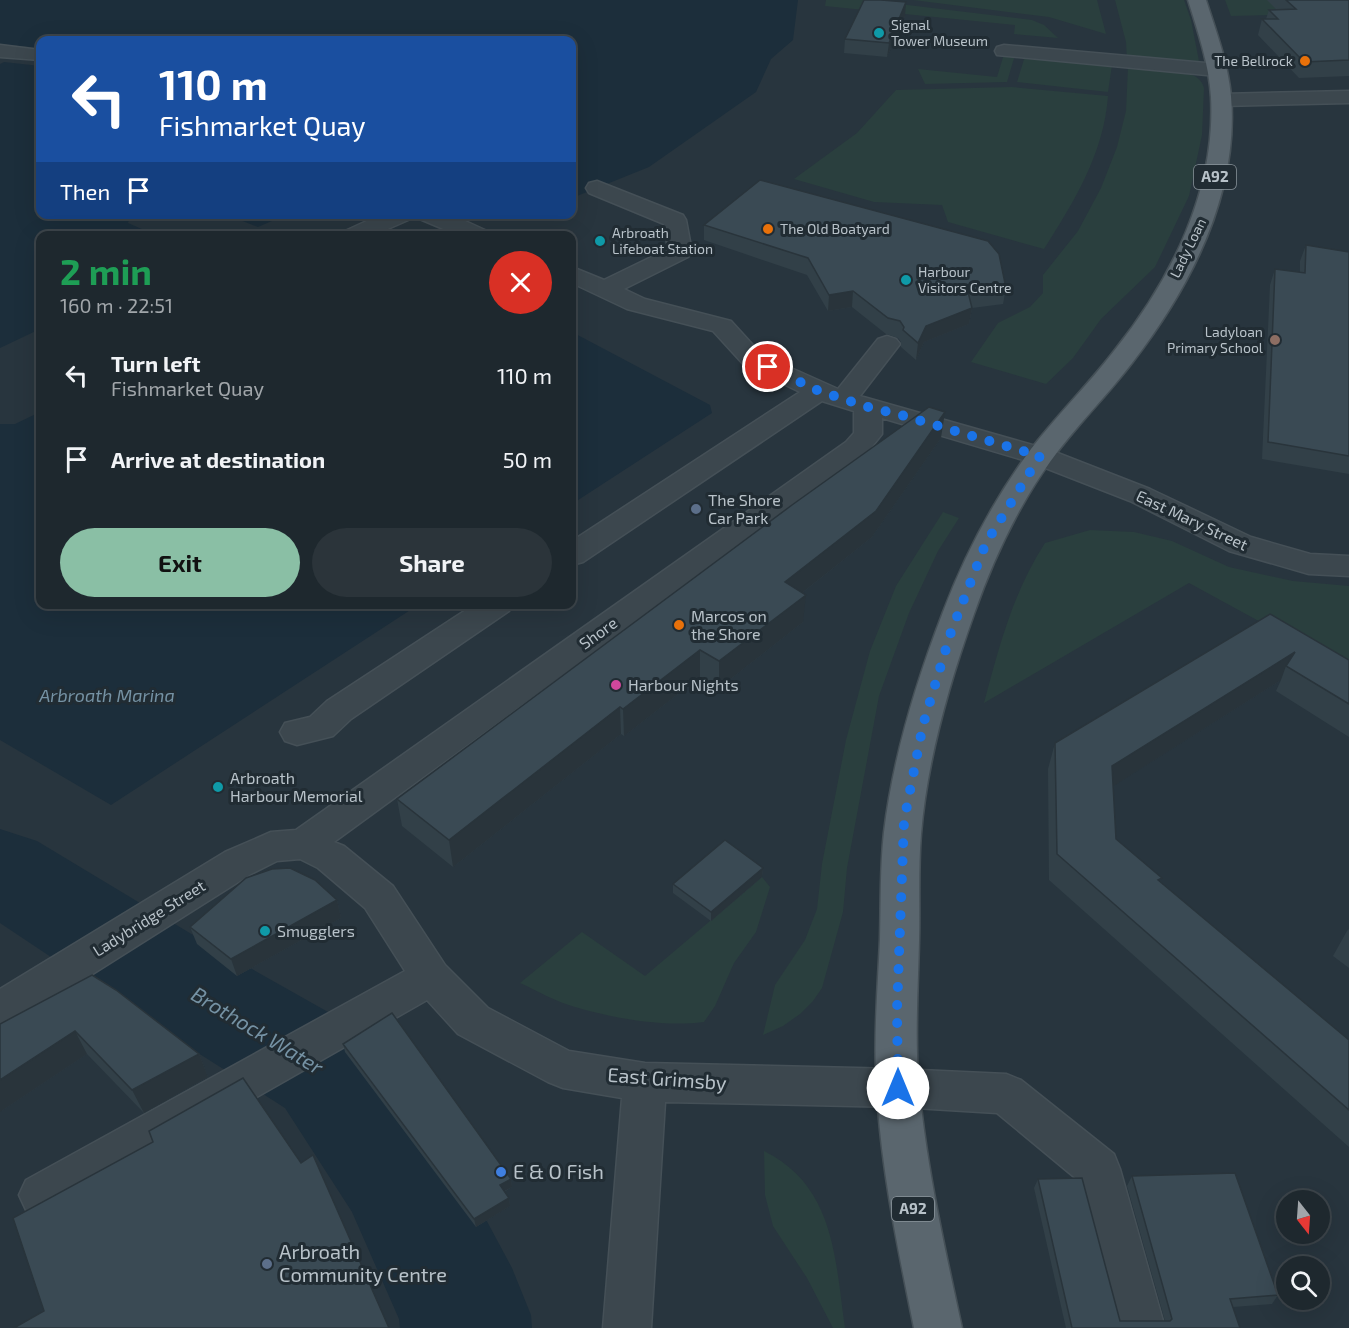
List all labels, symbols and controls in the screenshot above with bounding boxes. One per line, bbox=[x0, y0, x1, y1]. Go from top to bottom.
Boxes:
place label: Signal Tower Museum bbox=[891, 16, 988, 49]
marker: Signal Tower Museum bbox=[872, 26, 886, 40]
place label: The Bellrock bbox=[1214, 52, 1293, 69]
marker: The Bellrock bbox=[1298, 54, 1312, 68]
text: 110 m bbox=[159, 58, 268, 108]
icon: left bbox=[60, 60, 138, 138]
text: Fishmarket Quay bbox=[159, 109, 366, 141]
road number: A92 bbox=[1194, 165, 1236, 189]
icon: arrive bbox=[122, 174, 155, 207]
text: Then bbox=[60, 178, 110, 204]
street label: Lady Loan bbox=[1166, 215, 1209, 280]
place label: The Old Boatyard bbox=[780, 220, 890, 237]
marker: The Old Boatyard bbox=[761, 222, 775, 236]
place label: Arbroath Lifeboat Station bbox=[612, 224, 713, 257]
marker: Arbroath Lifeboat Station bbox=[593, 234, 607, 248]
text: 2 min bbox=[60, 249, 152, 292]
button: close bbox=[489, 251, 552, 314]
place label: Harbour Visitors Centre bbox=[918, 263, 1012, 296]
marker: Harbour Visitors Centre bbox=[899, 273, 913, 287]
text: 160 m · 22:51 bbox=[60, 293, 173, 317]
place label: Ladyloan Primary School bbox=[1167, 323, 1264, 356]
marker: Ladyloan Primary School bbox=[1268, 333, 1282, 347]
pin bbox=[742, 341, 793, 392]
text: Turn left bbox=[111, 350, 200, 376]
icon: arrive bbox=[751, 350, 784, 383]
icon: left bbox=[60, 359, 93, 392]
text: 110 m bbox=[497, 362, 552, 388]
text: Fishmarket Quay bbox=[111, 376, 264, 400]
icon: arrive bbox=[60, 443, 93, 476]
text: Arrive at destination bbox=[111, 446, 325, 472]
text: 50 m bbox=[503, 446, 552, 472]
street label: East Mary Street bbox=[1133, 485, 1251, 554]
place label: The Shore Car Park bbox=[708, 490, 781, 527]
marker: The Shore Car Park bbox=[689, 502, 703, 516]
button: Exit bbox=[60, 528, 300, 597]
button: Share bbox=[312, 528, 552, 597]
place label: Marcos on the Shore bbox=[691, 606, 767, 643]
street label: Shore bbox=[575, 613, 620, 653]
marker: Marcos on the Shore bbox=[672, 618, 686, 632]
place label: Harbour Nights bbox=[628, 675, 739, 694]
marker: Harbour Nights bbox=[609, 678, 623, 692]
water label: Arbroath Marina bbox=[38, 684, 175, 706]
place label: Arbroath Harbour Memorial bbox=[230, 768, 363, 805]
marker: Arbroath Harbour Memorial bbox=[211, 780, 225, 794]
street label: Ladybridge Street bbox=[89, 875, 208, 960]
place label: Smugglers bbox=[277, 921, 355, 940]
marker: Smugglers bbox=[258, 924, 272, 938]
water label: Brothock Water bbox=[187, 981, 329, 1079]
position arrow bbox=[866, 1056, 930, 1120]
street label: East Grimsby bbox=[607, 1062, 728, 1094]
place label: E & O Fish bbox=[513, 1159, 604, 1183]
marker: E & O Fish bbox=[494, 1165, 508, 1179]
north arrow bbox=[1276, 1190, 1330, 1244]
map controls bbox=[1276, 1190, 1330, 1310]
road number: A92 bbox=[892, 1197, 934, 1221]
place label: Arbroath Community Centre bbox=[279, 1239, 447, 1286]
button: search bbox=[1276, 1256, 1330, 1310]
marker: Arbroath Community Centre bbox=[260, 1257, 274, 1271]

